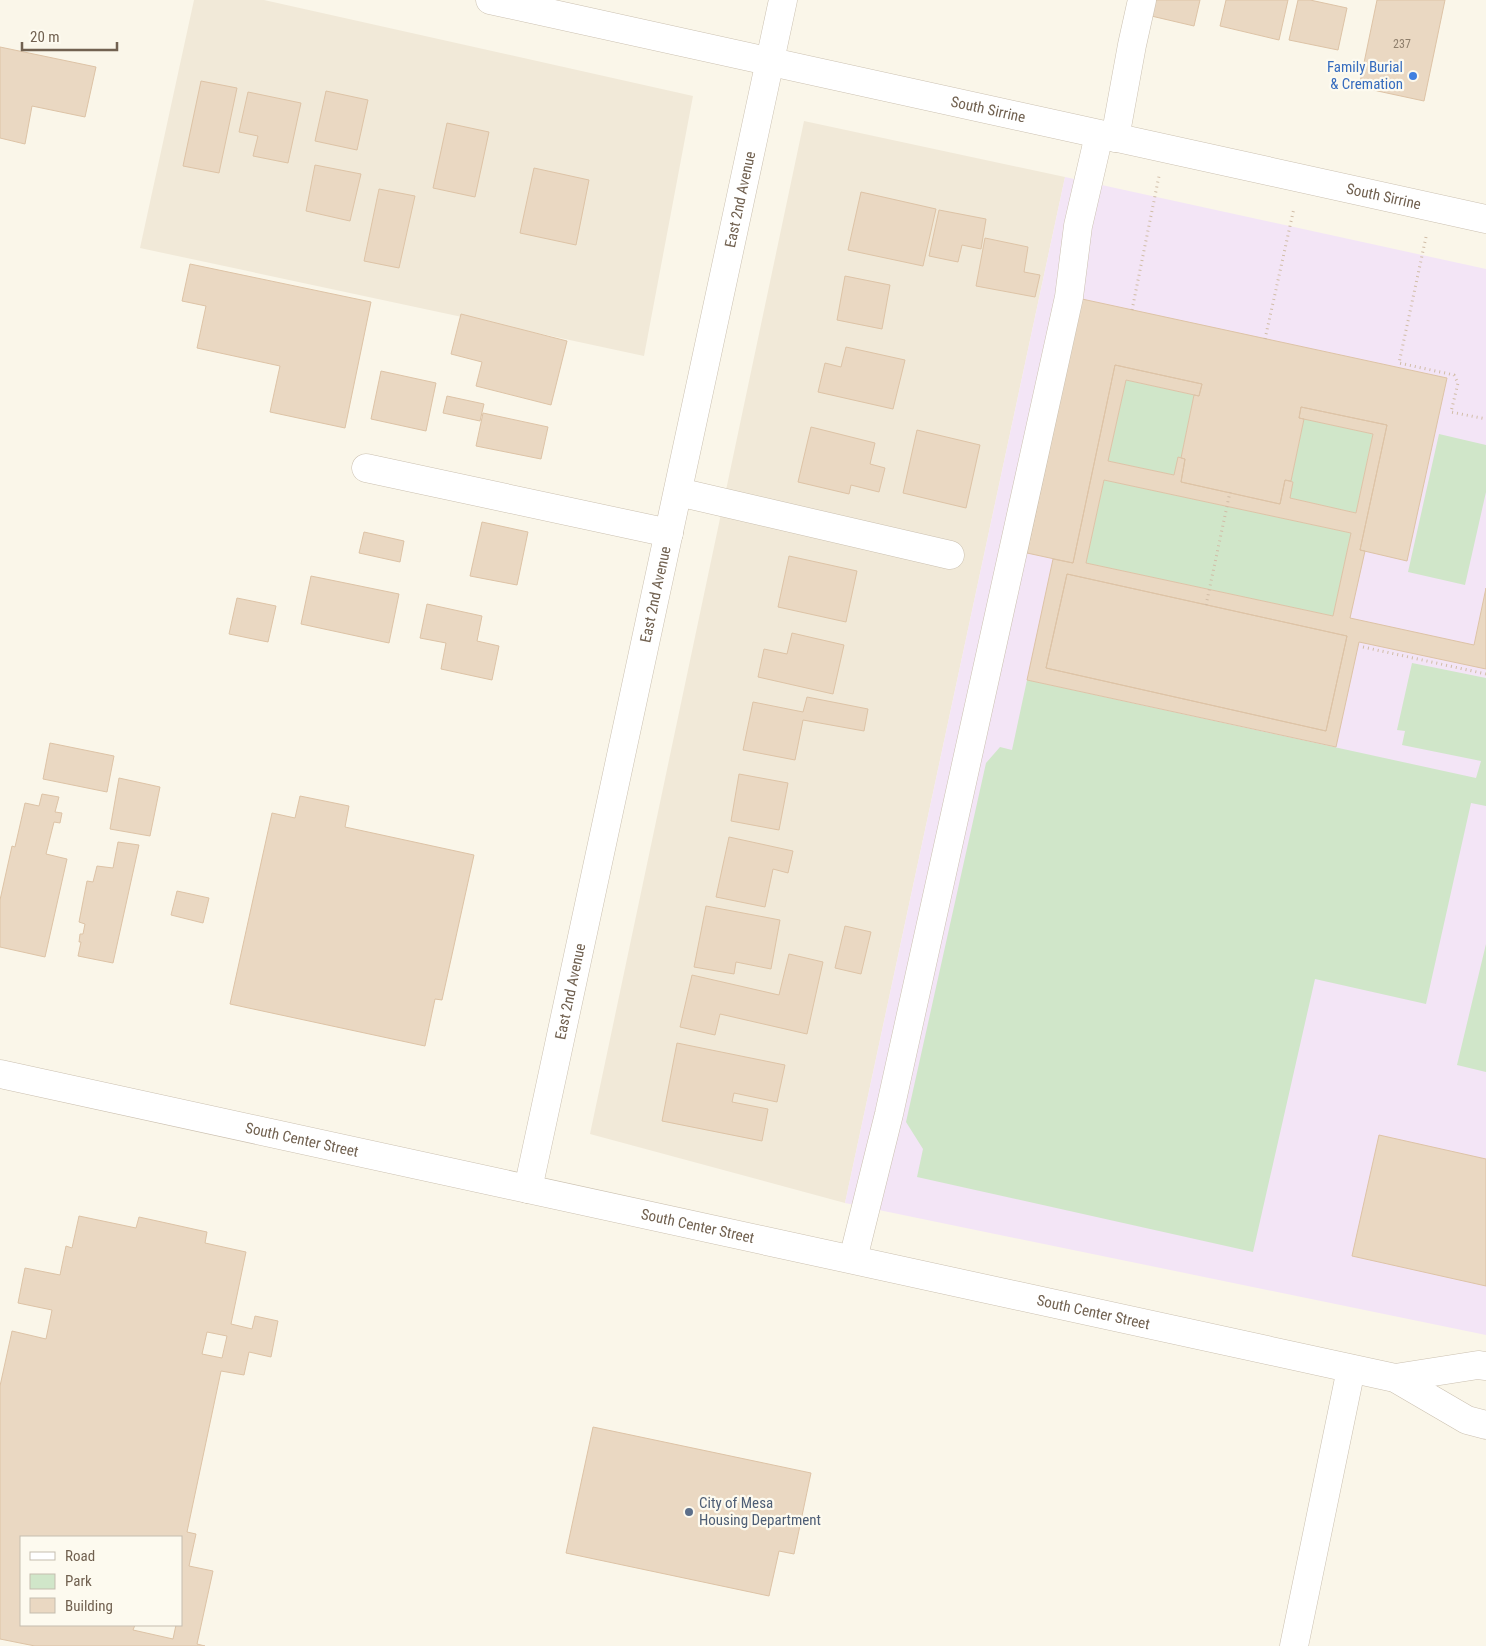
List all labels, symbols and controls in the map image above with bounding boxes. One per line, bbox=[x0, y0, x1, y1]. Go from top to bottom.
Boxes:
scale bar bbox=[22, 20, 118, 52]
text: 20 m bbox=[30, 28, 60, 46]
house number: 237 bbox=[1393, 37, 1411, 51]
place label: Family Burial & Cremation bbox=[1327, 58, 1403, 93]
marker: Family Burial & Cremation bbox=[1407, 70, 1419, 82]
street label: South Sirrine bbox=[949, 93, 1027, 126]
street label: East 2nd Avenue bbox=[721, 150, 759, 249]
street label: South Sirrine bbox=[1345, 180, 1423, 213]
street label: East 2nd Avenue bbox=[636, 545, 675, 644]
street label: East 2nd Avenue bbox=[551, 942, 589, 1041]
street label: South Center Street bbox=[244, 1119, 360, 1161]
street label: South Center Street bbox=[639, 1205, 756, 1247]
street label: South Center Street bbox=[1035, 1291, 1152, 1333]
place label: City of Mesa Housing Department bbox=[699, 1494, 821, 1529]
marker: City of Mesa Housing Department bbox=[683, 1506, 695, 1518]
legend bbox=[20, 1536, 182, 1626]
text: Road bbox=[65, 1547, 95, 1565]
text: Park bbox=[65, 1572, 92, 1590]
text: Building bbox=[65, 1597, 113, 1615]

